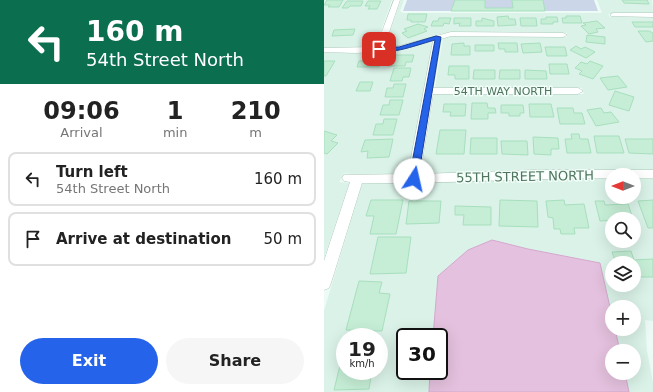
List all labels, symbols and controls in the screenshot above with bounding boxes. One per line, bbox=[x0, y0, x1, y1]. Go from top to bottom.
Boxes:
text: 160 m bbox=[86, 15, 183, 48]
icon: left bbox=[20, 16, 72, 68]
pin bbox=[362, 32, 396, 66]
icon: arrive bbox=[368, 38, 390, 60]
text: 54th Street North bbox=[86, 49, 244, 70]
street label: 54TH WAY NORTH bbox=[454, 85, 552, 98]
text: 09:06 bbox=[43, 97, 120, 125]
text: 1 bbox=[167, 97, 183, 125]
text: 210 bbox=[231, 97, 281, 125]
text: Arrival bbox=[60, 125, 103, 140]
text: min bbox=[163, 125, 187, 140]
text: m bbox=[249, 125, 262, 140]
position arrow bbox=[393, 158, 435, 200]
text: Turn left bbox=[56, 163, 128, 181]
icon: left bbox=[22, 168, 44, 190]
street label: 55TH STREET NORTH bbox=[456, 168, 594, 185]
north arrow bbox=[605, 168, 641, 204]
map controls bbox=[605, 168, 641, 380]
text: 160 m bbox=[254, 170, 302, 188]
text: 54th Street North bbox=[56, 181, 170, 196]
button: search bbox=[605, 212, 641, 248]
icon: arrive bbox=[22, 228, 44, 250]
text: Arrive at destination bbox=[56, 230, 231, 248]
text: 50 m bbox=[264, 230, 302, 248]
button: layers bbox=[605, 256, 641, 292]
button: + bbox=[605, 300, 641, 336]
speed limit sign: 30 bbox=[396, 328, 448, 380]
text: 19 bbox=[348, 337, 376, 361]
button: Exit bbox=[20, 338, 158, 384]
button: Share bbox=[166, 338, 304, 384]
button: − bbox=[605, 344, 641, 380]
text: km/h bbox=[349, 358, 375, 369]

